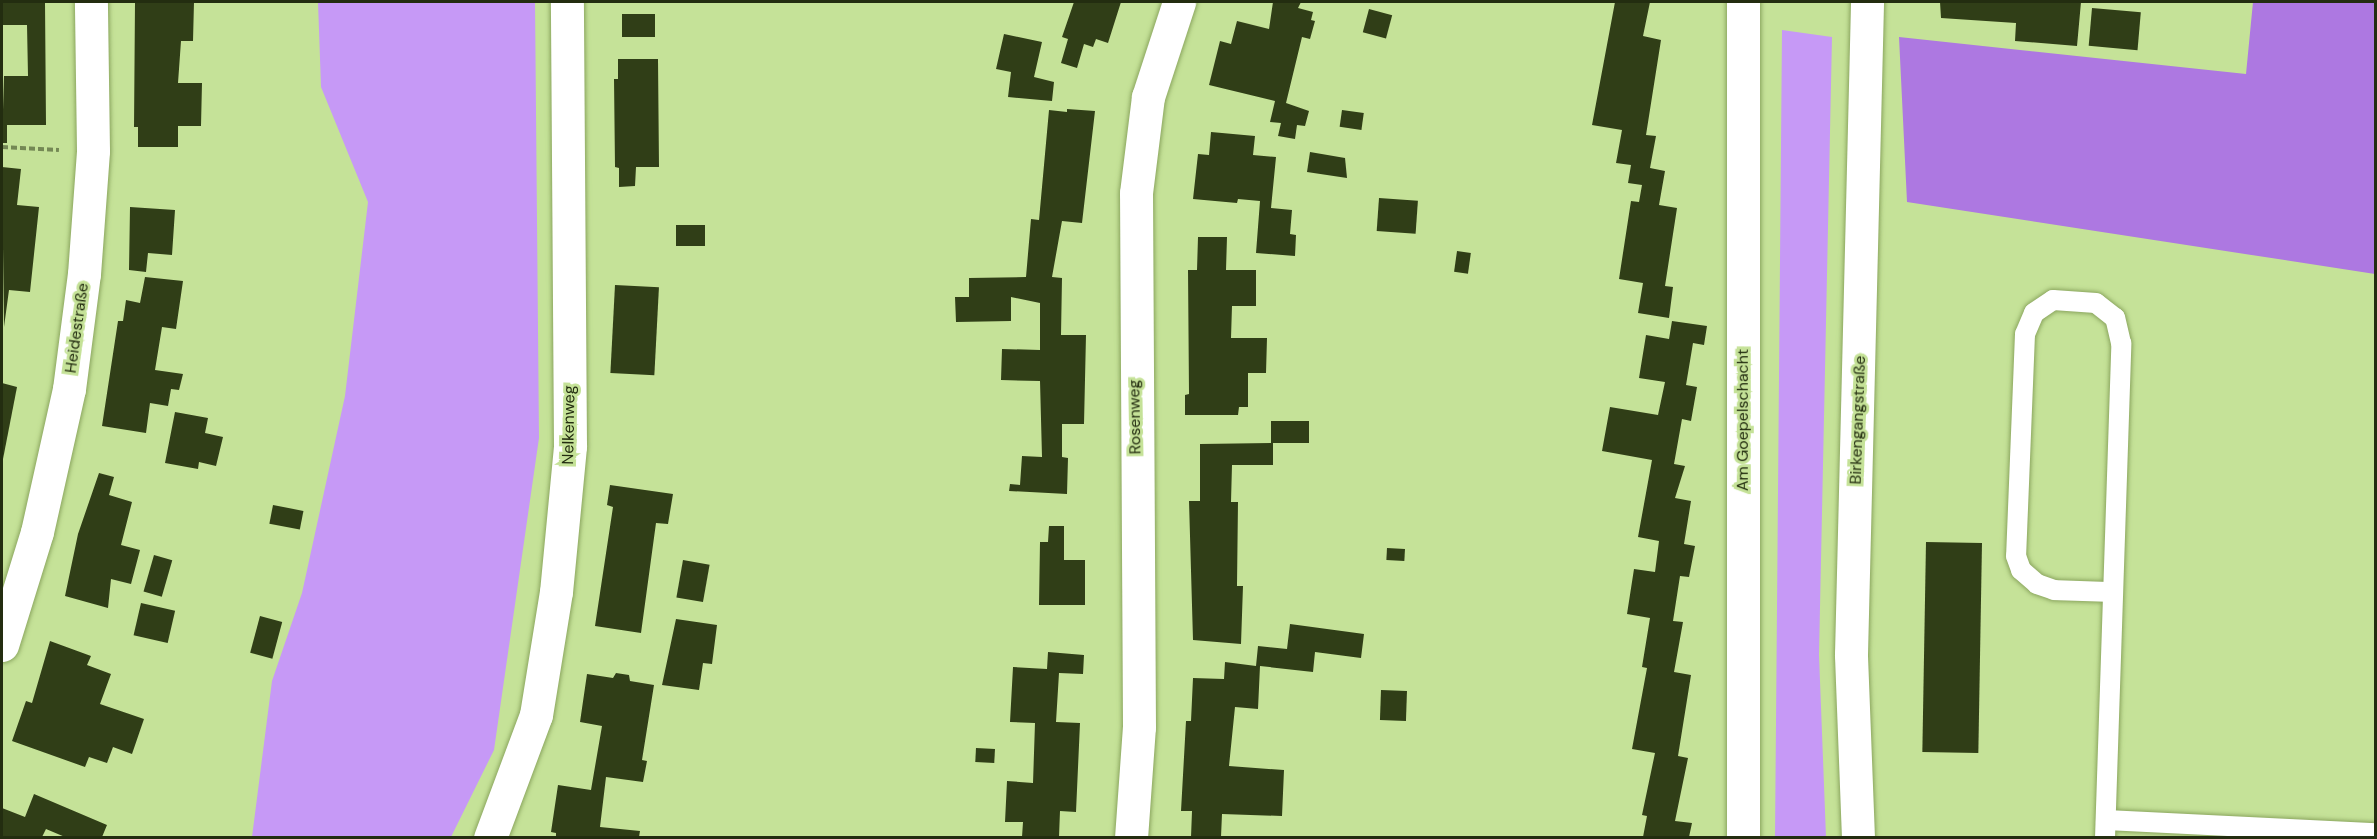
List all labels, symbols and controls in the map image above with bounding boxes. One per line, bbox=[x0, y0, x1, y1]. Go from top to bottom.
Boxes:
street label: Heidestraße bbox=[61, 282, 93, 374]
street label: Am Goepelschacht bbox=[1733, 349, 1753, 491]
street label: Birkengangstraße bbox=[1846, 355, 1870, 485]
street label: Rosenweg bbox=[1125, 379, 1145, 455]
street label: Nelkenweg bbox=[559, 385, 579, 465]

